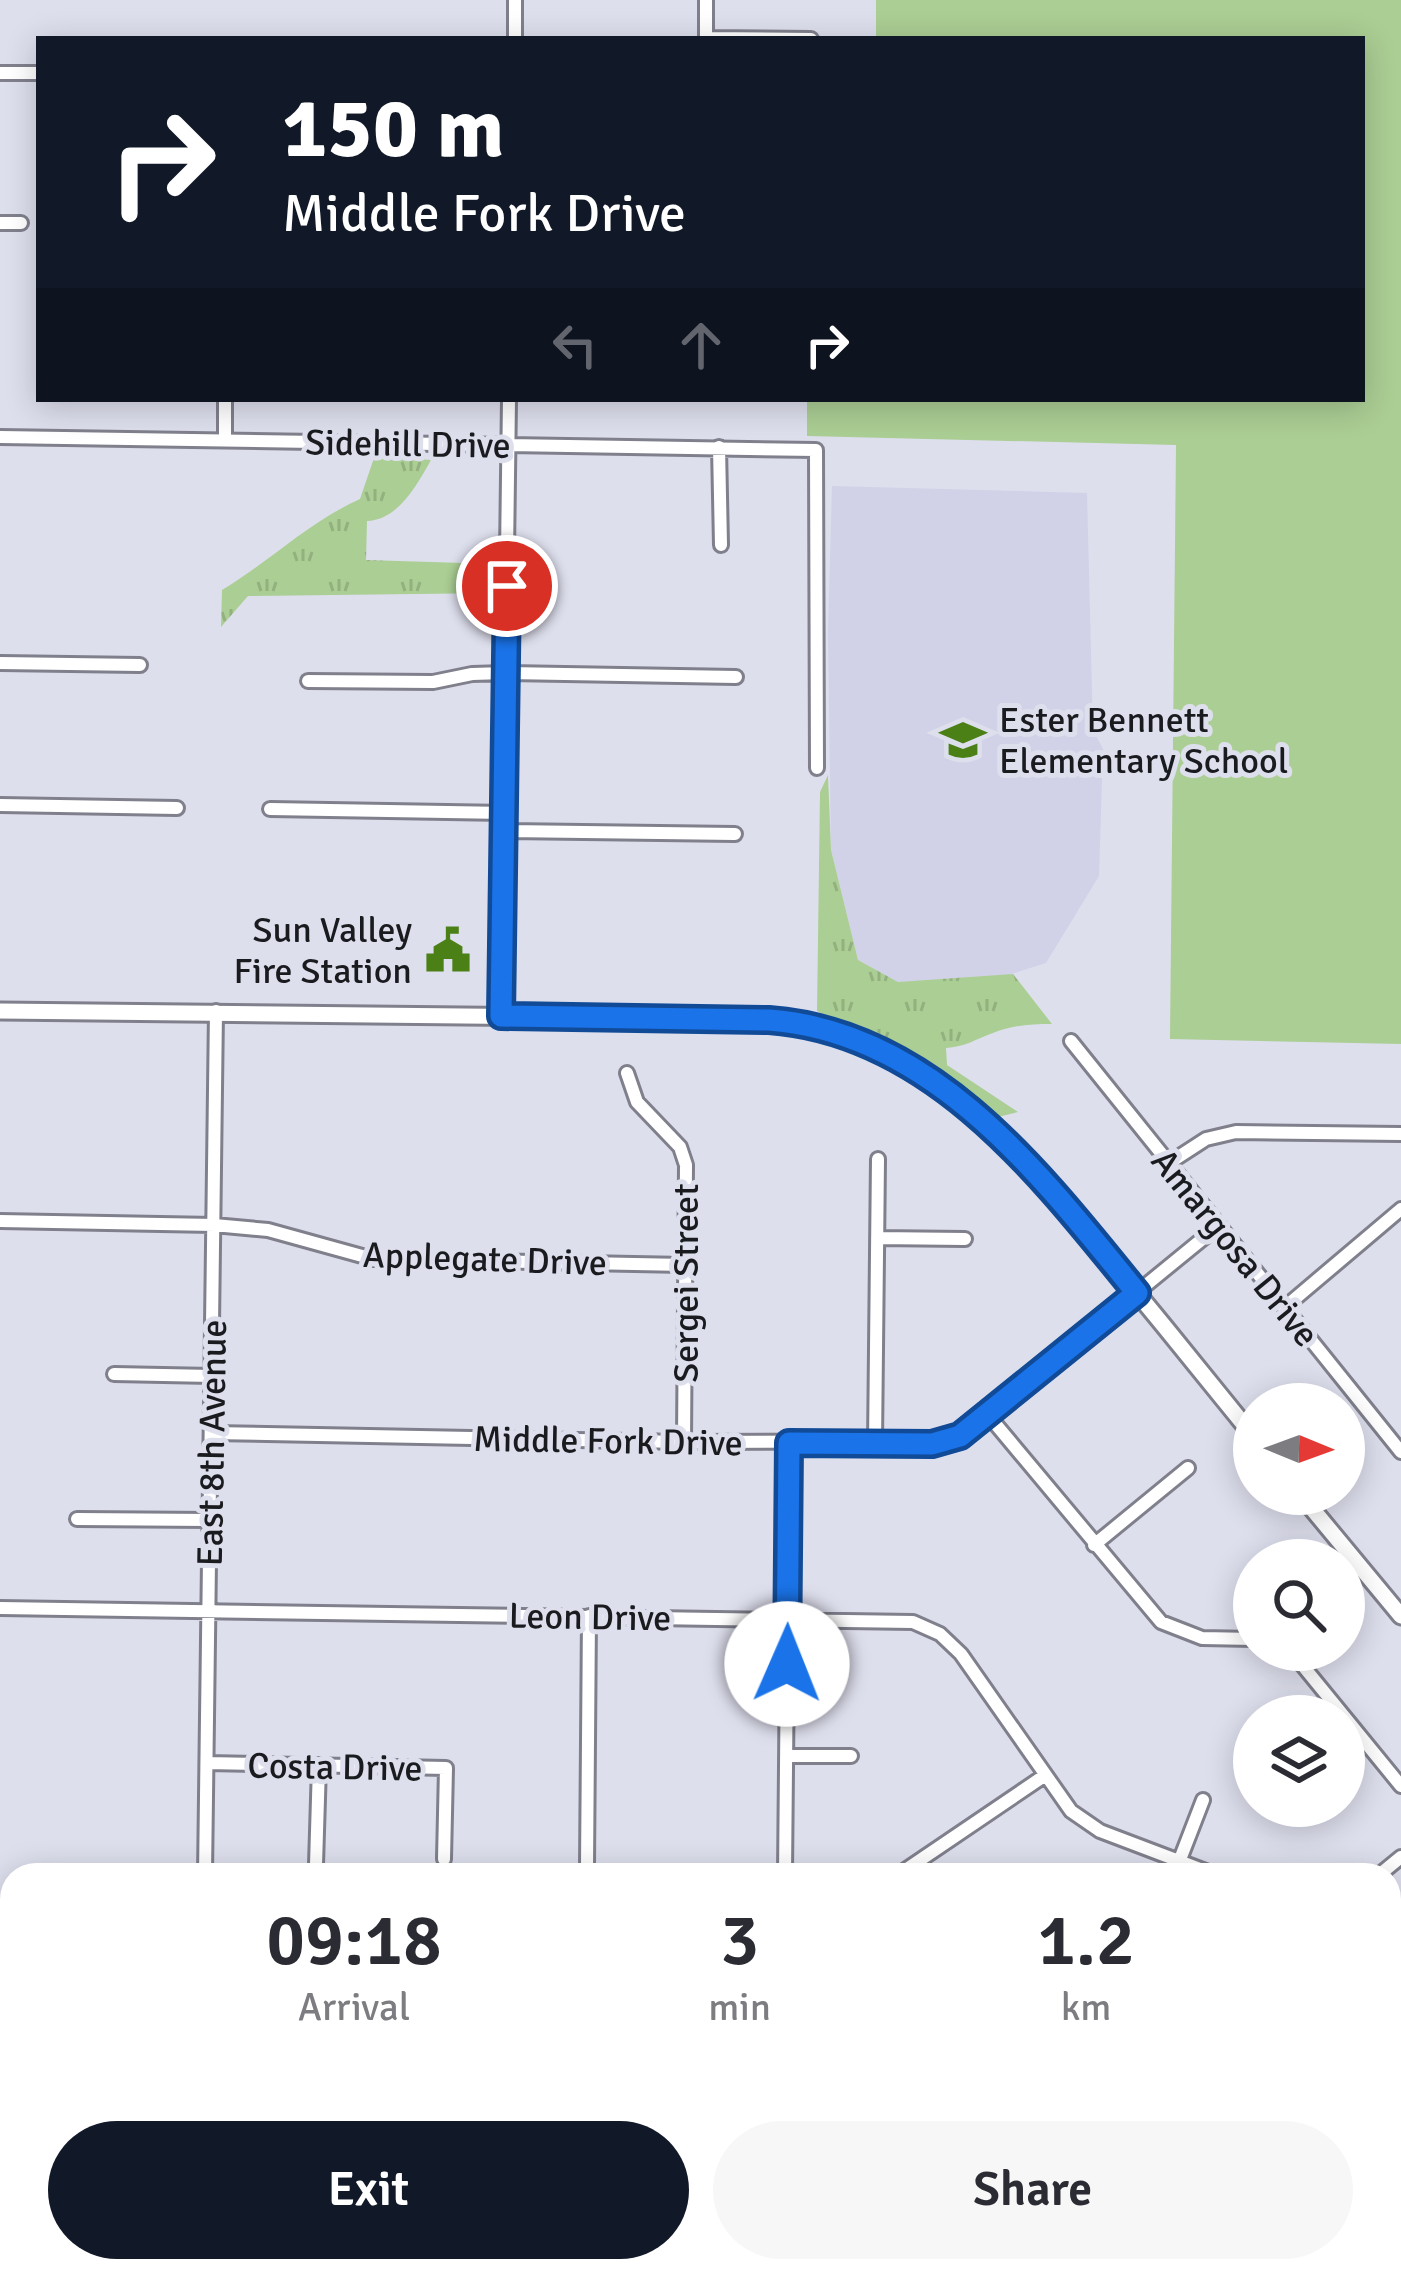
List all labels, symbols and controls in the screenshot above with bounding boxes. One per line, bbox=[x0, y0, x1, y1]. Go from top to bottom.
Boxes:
text: 150 m bbox=[282, 77, 504, 181]
icon: right bbox=[84, 84, 240, 240]
text: Middle Fork Drive bbox=[282, 180, 686, 247]
icon: left bbox=[542, 312, 608, 378]
icon: ahead bbox=[668, 312, 734, 378]
icon: right bbox=[794, 312, 860, 378]
street label: Sidehill Drive bbox=[305, 420, 511, 469]
pin bbox=[456, 535, 558, 637]
icon: arrive bbox=[474, 553, 540, 619]
place label: Ester Bennett Elementary School bbox=[999, 698, 1288, 784]
school or university icon: Ester Bennett Elementary School bbox=[938, 715, 988, 765]
place label: Sun Valley Fire Station bbox=[234, 908, 412, 994]
public building icon: Sun Valley Fire Station bbox=[423, 925, 473, 975]
street label: Amargosa Drive bbox=[1141, 1140, 1328, 1356]
street label: Sergei Street bbox=[664, 1183, 709, 1383]
street label: Applegate Drive bbox=[362, 1233, 608, 1286]
street label: East 8th Avenue bbox=[188, 1319, 237, 1567]
north arrow bbox=[1233, 1383, 1365, 1515]
map controls bbox=[1233, 1383, 1365, 1827]
street label: Middle Fork Drive bbox=[473, 1417, 743, 1466]
button: search bbox=[1233, 1539, 1365, 1671]
street label: Leon Drive bbox=[508, 1594, 672, 1641]
position arrow bbox=[724, 1601, 850, 1727]
button: layers bbox=[1233, 1695, 1365, 1827]
street label: Costa Drive bbox=[247, 1743, 423, 1792]
text: 09:18 bbox=[266, 1896, 442, 1985]
text: 3 bbox=[720, 1896, 759, 1985]
text: 1.2 bbox=[1037, 1896, 1135, 1985]
text: Arrival bbox=[298, 1983, 410, 2031]
text: min bbox=[708, 1983, 771, 2031]
text: km bbox=[1061, 1983, 1111, 2031]
button: Exit bbox=[48, 2121, 689, 2259]
button: Share bbox=[713, 2121, 1353, 2259]

